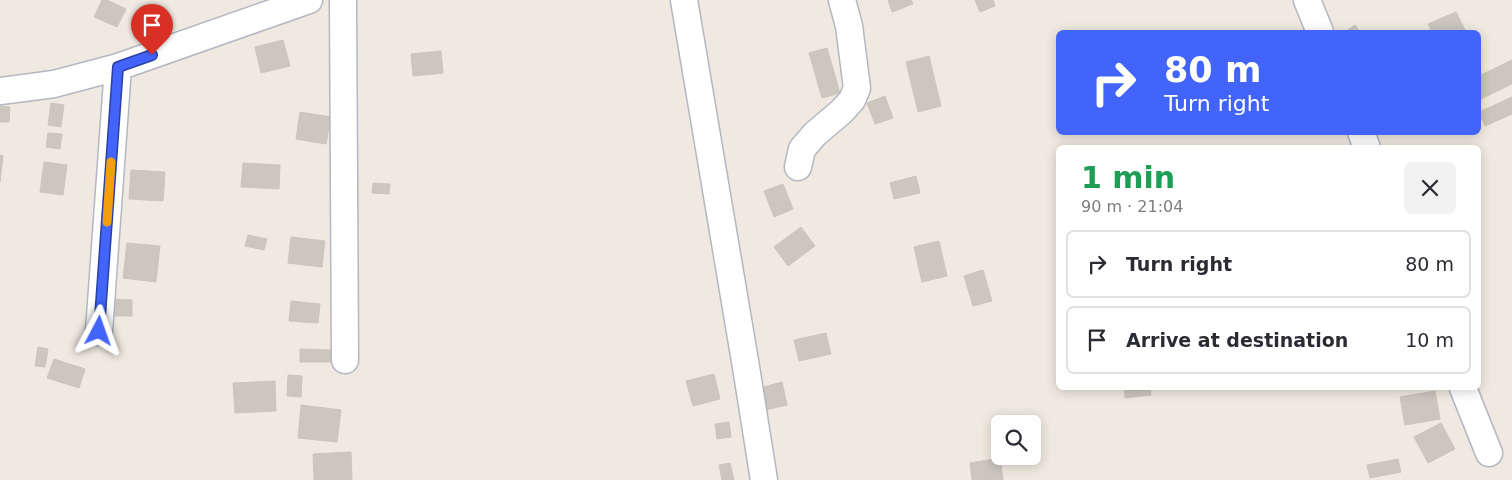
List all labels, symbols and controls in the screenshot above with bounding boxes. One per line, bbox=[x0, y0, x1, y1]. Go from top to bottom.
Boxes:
pin bbox=[131, 4, 173, 55]
icon: arrive bbox=[138, 11, 166, 39]
icon: right bbox=[1081, 50, 1146, 115]
text: 80 m bbox=[1164, 50, 1261, 90]
text: Turn right bbox=[1164, 91, 1269, 116]
text: 1 min bbox=[1081, 160, 1175, 195]
button: close bbox=[1404, 162, 1456, 214]
text: 90 m · 21:04 bbox=[1081, 197, 1183, 216]
icon: right bbox=[1083, 250, 1111, 278]
text: Turn right bbox=[1126, 253, 1232, 275]
text: 80 m bbox=[1405, 253, 1454, 275]
position arrow bbox=[72, 304, 124, 356]
icon: arrive bbox=[1083, 326, 1111, 354]
text: Arrive at destination bbox=[1126, 329, 1348, 351]
text: 10 m bbox=[1405, 329, 1454, 351]
map controls bbox=[991, 415, 1041, 465]
button: search bbox=[991, 415, 1041, 465]

